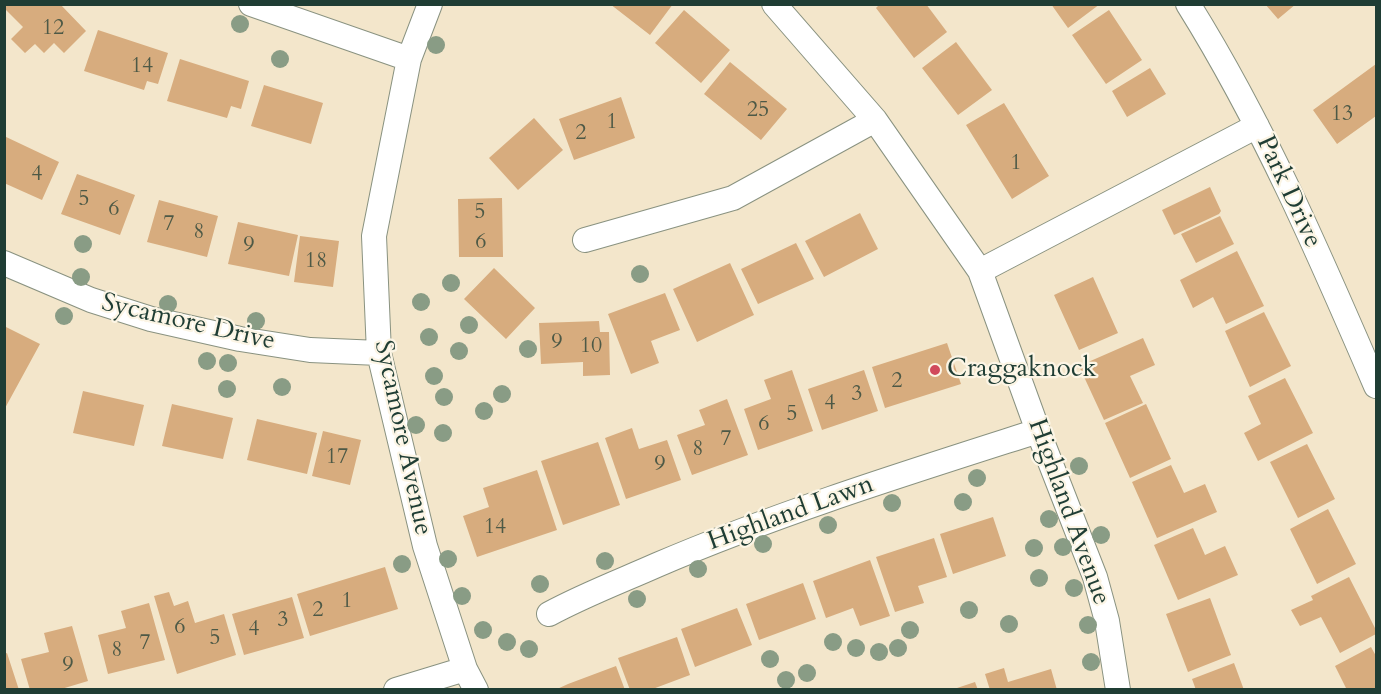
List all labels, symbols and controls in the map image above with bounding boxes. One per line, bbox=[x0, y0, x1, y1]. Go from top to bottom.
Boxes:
house number: 12 bbox=[42, 16, 64, 42]
house number: 14 bbox=[131, 54, 153, 80]
house number: 25 bbox=[747, 98, 769, 124]
house number: 13 bbox=[1331, 102, 1353, 128]
house number: 1 bbox=[606, 110, 618, 136]
house number: 2 bbox=[575, 121, 587, 147]
street label: Park Drive bbox=[1249, 131, 1327, 253]
house number: 1 bbox=[1010, 151, 1022, 177]
house number: 4 bbox=[31, 162, 43, 188]
house number: 5 bbox=[78, 187, 90, 213]
house number: 6 bbox=[108, 197, 120, 223]
house number: 5 bbox=[474, 200, 486, 226]
house number: 7 bbox=[163, 212, 175, 238]
house number: 8 bbox=[193, 220, 205, 246]
house number: 6 bbox=[475, 230, 487, 256]
house number: 9 bbox=[243, 233, 255, 259]
house number: 18 bbox=[305, 249, 327, 275]
street label: Sycamore Drive bbox=[98, 288, 278, 358]
house number: 9 bbox=[551, 330, 563, 356]
house number: 10 bbox=[580, 334, 602, 360]
street label: Sycamore Avenue bbox=[366, 338, 438, 538]
place label: Craggaknock bbox=[947, 354, 1096, 386]
marker: Craggaknock bbox=[928, 363, 942, 377]
house number: 2 bbox=[891, 369, 903, 395]
house number: 3 bbox=[851, 382, 863, 408]
house number: 4 bbox=[824, 391, 836, 417]
house number: 5 bbox=[786, 402, 798, 428]
house number: 6 bbox=[758, 412, 770, 438]
street label: Highland Avenue bbox=[1020, 415, 1116, 609]
house number: 7 bbox=[720, 427, 732, 453]
house number: 8 bbox=[692, 437, 704, 463]
house number: 17 bbox=[326, 445, 348, 471]
house number: 9 bbox=[654, 452, 666, 478]
street label: Highland Lawn bbox=[704, 470, 878, 558]
house number: 14 bbox=[484, 515, 506, 541]
house number: 1 bbox=[341, 589, 353, 615]
house number: 2 bbox=[312, 598, 324, 624]
house number: 3 bbox=[277, 608, 289, 634]
house number: 6 bbox=[174, 615, 186, 641]
house number: 4 bbox=[248, 617, 260, 643]
house number: 5 bbox=[209, 626, 221, 652]
house number: 7 bbox=[139, 631, 151, 657]
house number: 8 bbox=[111, 638, 123, 664]
house number: 9 bbox=[62, 653, 74, 679]

